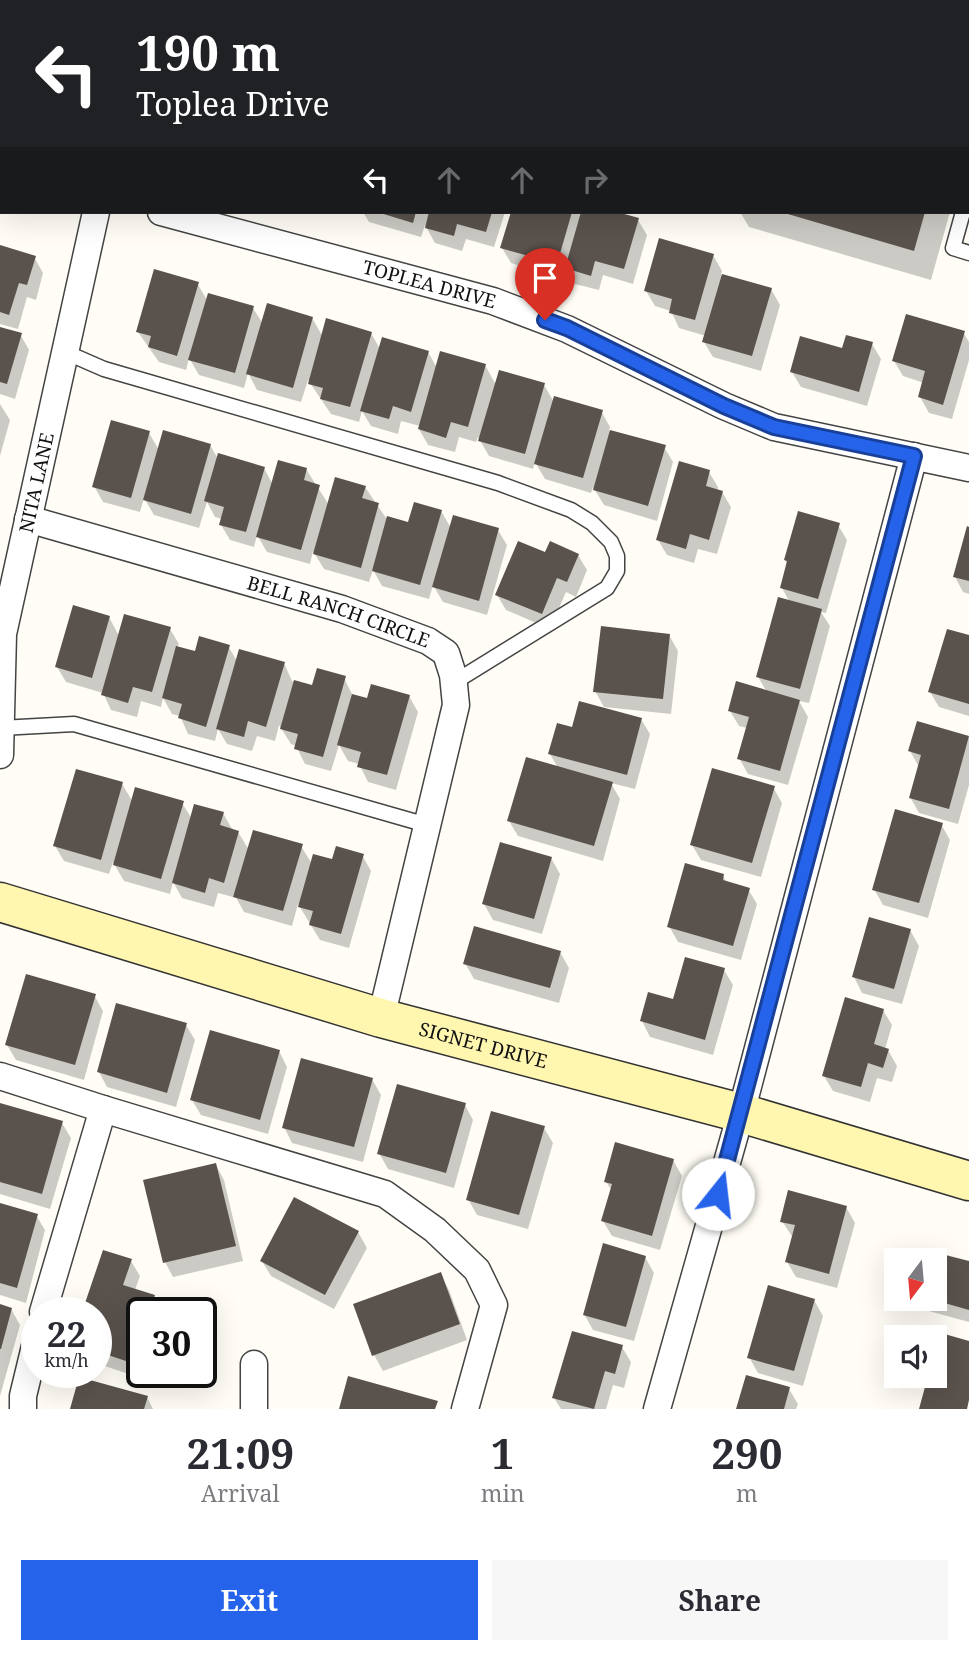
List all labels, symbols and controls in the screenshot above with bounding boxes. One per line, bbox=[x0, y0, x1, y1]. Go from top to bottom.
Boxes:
text: 190 m bbox=[136, 19, 280, 85]
icon: left bbox=[21, 28, 112, 119]
text: Toplea Drive bbox=[136, 82, 330, 125]
icon: left bbox=[357, 161, 395, 199]
icon: ahead bbox=[430, 161, 468, 199]
icon: ahead bbox=[503, 161, 541, 199]
icon: right bbox=[576, 161, 614, 199]
pin bbox=[515, 248, 575, 320]
street label: TOPLEA DRIVE bbox=[360, 254, 499, 314]
icon: arrive bbox=[526, 259, 564, 297]
street label: NITA LANE bbox=[13, 430, 60, 535]
street label: BELL RANCH CIRCLE bbox=[244, 569, 434, 654]
street label: SIGNET DRIVE bbox=[416, 1016, 550, 1074]
position arrow bbox=[681, 1157, 755, 1231]
north arrow bbox=[884, 1248, 947, 1311]
map controls bbox=[884, 1248, 947, 1388]
speed limit sign: 30 bbox=[126, 1297, 217, 1388]
text: 22 bbox=[47, 1310, 86, 1357]
button: sound bbox=[884, 1325, 947, 1388]
text: km/h bbox=[44, 1348, 89, 1372]
text: 21:09 bbox=[187, 1424, 294, 1481]
text: 1 bbox=[491, 1424, 515, 1481]
text: 290 bbox=[711, 1424, 782, 1481]
text: Arrival bbox=[201, 1477, 280, 1509]
text: min bbox=[481, 1477, 525, 1509]
text: m bbox=[736, 1477, 758, 1509]
button: Exit bbox=[21, 1560, 478, 1640]
button: Share bbox=[492, 1560, 948, 1640]

